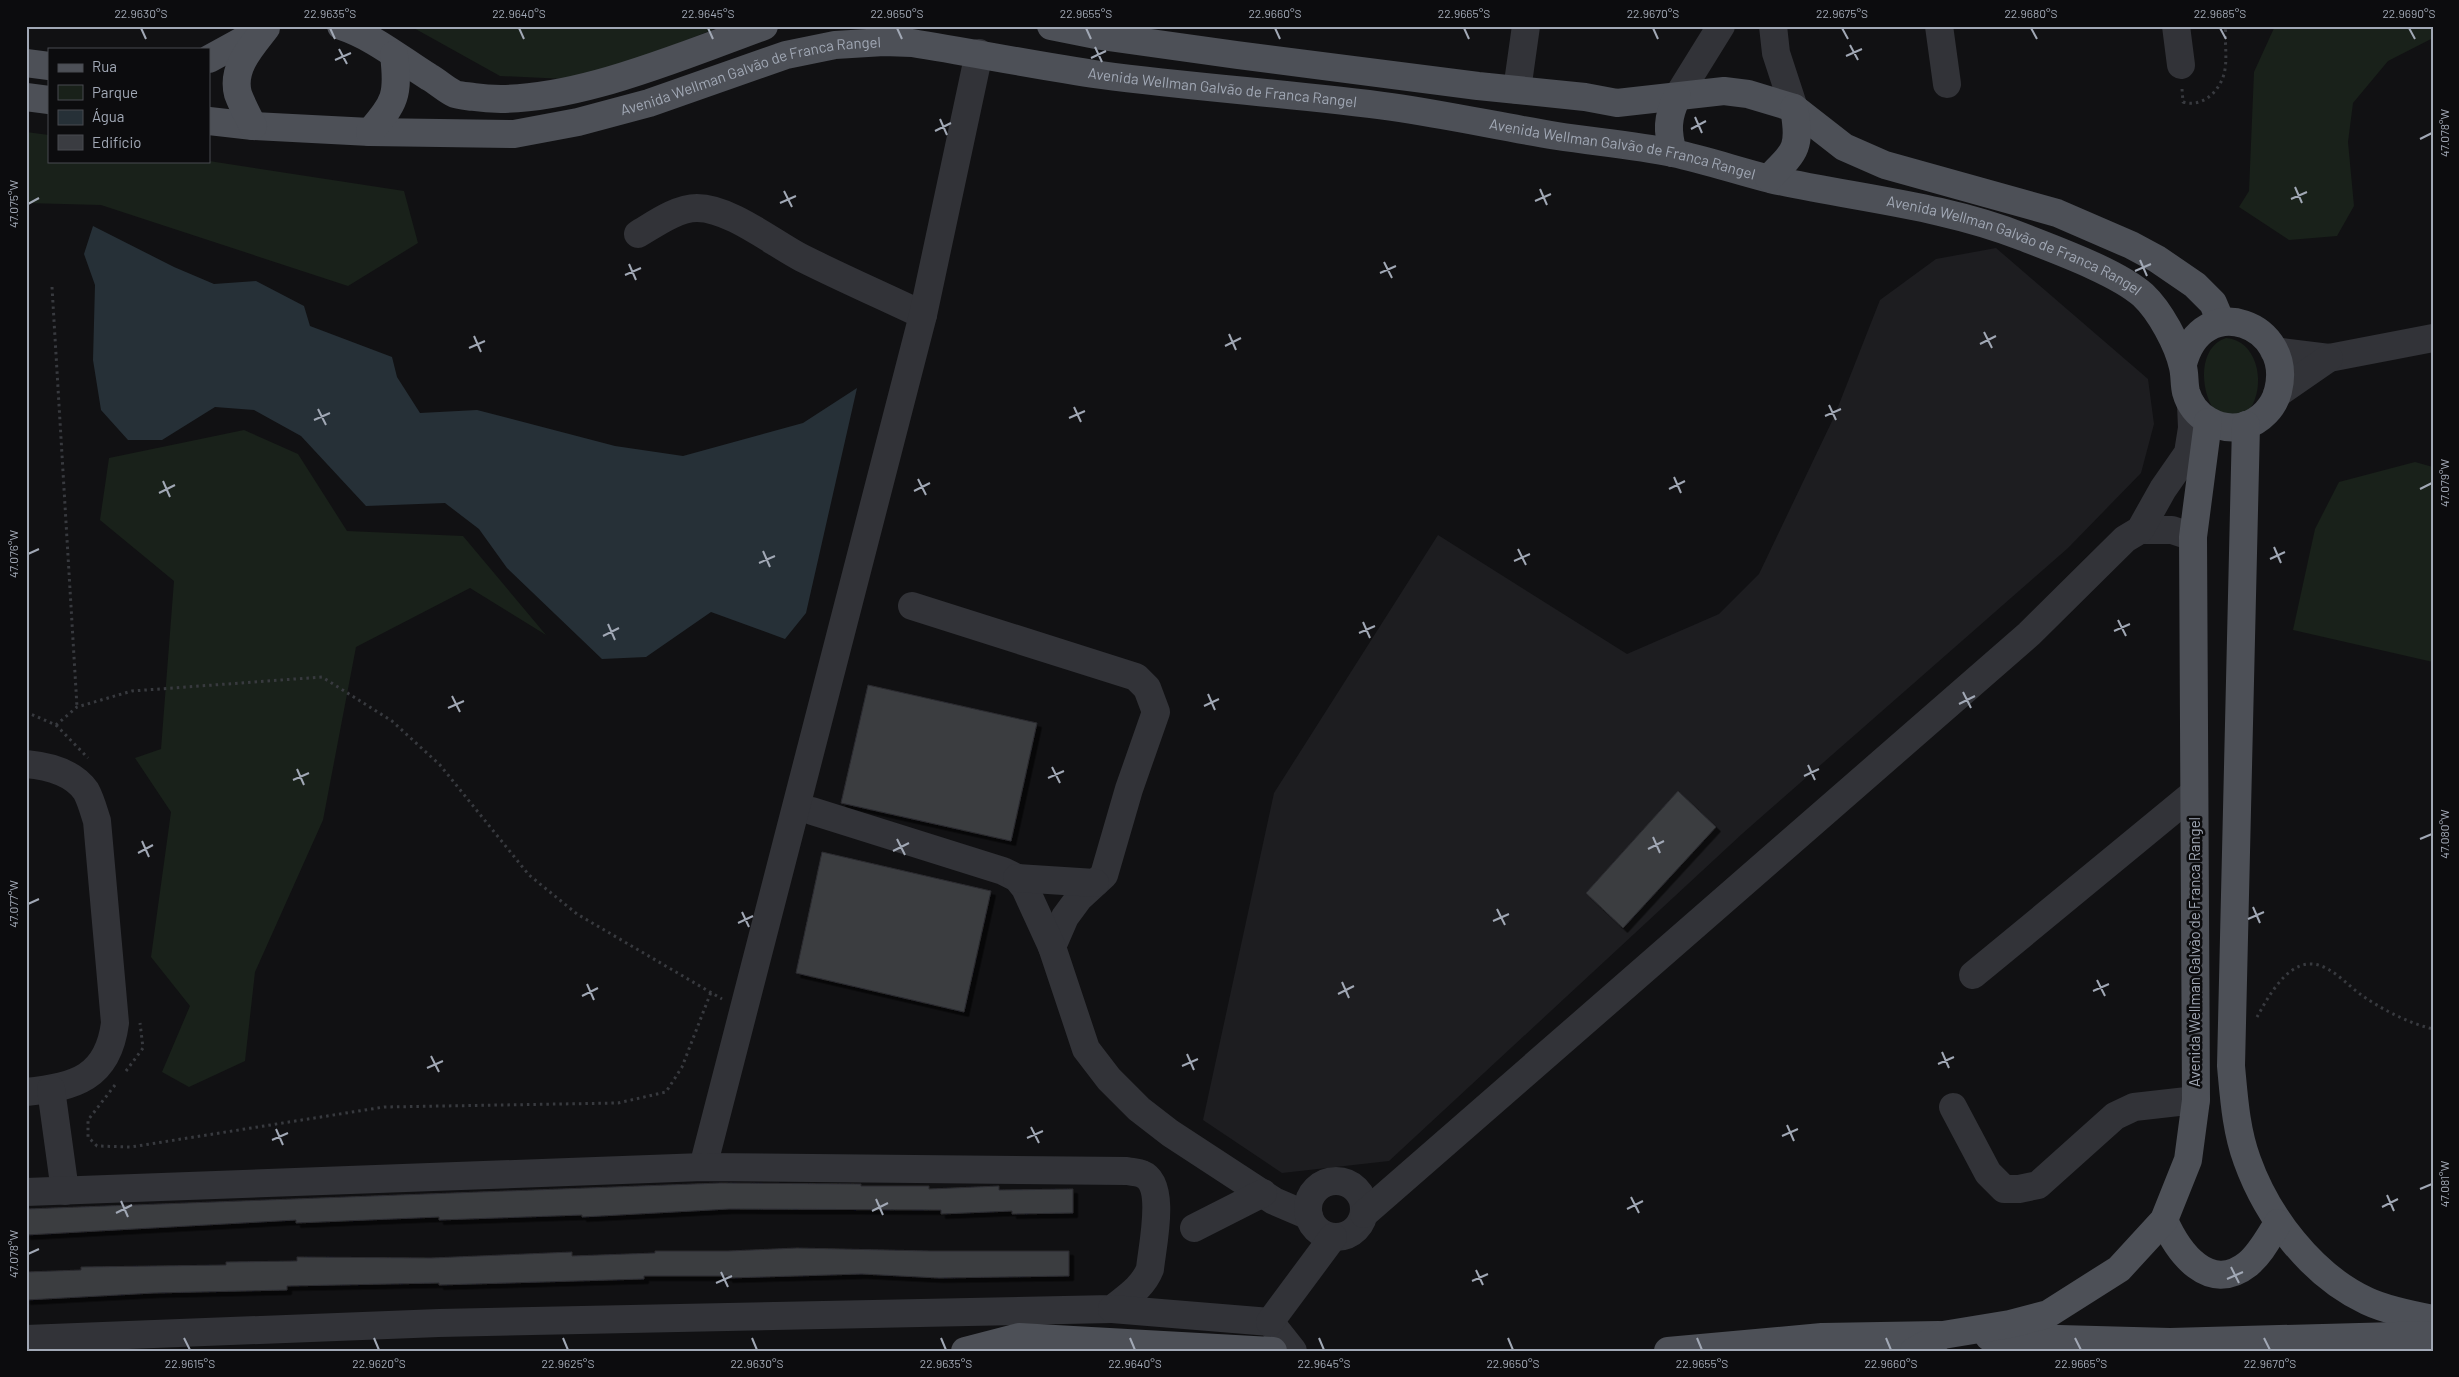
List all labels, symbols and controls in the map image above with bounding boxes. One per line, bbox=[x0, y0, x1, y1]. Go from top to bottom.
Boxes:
text: 22.9630°S bbox=[114, 6, 168, 20]
text: 22.9635°S bbox=[304, 6, 356, 20]
text: 22.9640°S bbox=[492, 6, 546, 20]
text: 22.9645°S bbox=[682, 6, 735, 20]
text: 22.9650°S bbox=[870, 6, 924, 20]
text: 22.9655°S bbox=[1060, 6, 1112, 20]
text: 22.9660°S bbox=[1248, 6, 1302, 20]
text: 22.9665°S bbox=[1438, 6, 1490, 20]
text: 22.9670°S bbox=[1627, 6, 1679, 20]
text: 22.9675°S bbox=[1816, 6, 1868, 20]
text: 22.9680°S bbox=[2004, 6, 2058, 20]
text: 22.9685°S bbox=[2194, 6, 2246, 20]
text: 22.9690°S bbox=[2382, 6, 2436, 20]
street label: Avenida Wellman Galvão de Franca Rangel bbox=[618, 32, 881, 118]
legend bbox=[48, 48, 210, 162]
text: Rua bbox=[92, 57, 117, 75]
street label: Avenida Wellman Galvão de Franca Rangel bbox=[1087, 63, 1358, 110]
text: Parque bbox=[92, 83, 138, 101]
text: Água bbox=[92, 107, 125, 125]
text: 47.078°W bbox=[2437, 108, 2451, 157]
street label: Avenida Wellman Galvão de Franca Rangel bbox=[1488, 114, 1757, 183]
text: Edifício bbox=[92, 133, 141, 151]
text: 47.075°W bbox=[6, 180, 20, 228]
street label: Avenida Wellman Galvão de Franca Rangel bbox=[1885, 191, 2146, 298]
text: 47.079°W bbox=[2437, 458, 2451, 507]
text: 47.076°W bbox=[6, 530, 20, 578]
text: 47.080°W bbox=[2437, 809, 2451, 859]
street label: Avenida Wellman Galvão de Franca Rangel bbox=[2185, 817, 2203, 1087]
text: 47.077°W bbox=[6, 880, 20, 928]
text: 47.081°W bbox=[2437, 1160, 2451, 1207]
text: 47.078°W bbox=[6, 1229, 20, 1278]
text: 22.9615°S bbox=[165, 1356, 215, 1370]
text: 22.9620°S bbox=[352, 1356, 406, 1370]
text: 22.9625°S bbox=[542, 1356, 594, 1370]
text: 22.9630°S bbox=[730, 1356, 784, 1370]
text: 22.9635°S bbox=[920, 1356, 972, 1370]
text: 22.9640°S bbox=[1108, 1356, 1162, 1370]
text: 22.9645°S bbox=[1298, 1356, 1351, 1370]
text: 22.9650°S bbox=[1486, 1356, 1540, 1370]
text: 22.9655°S bbox=[1676, 1356, 1728, 1370]
text: 22.9660°S bbox=[1864, 1356, 1918, 1370]
text: 22.9665°S bbox=[2055, 1356, 2107, 1370]
text: 22.9670°S bbox=[2244, 1356, 2296, 1370]

